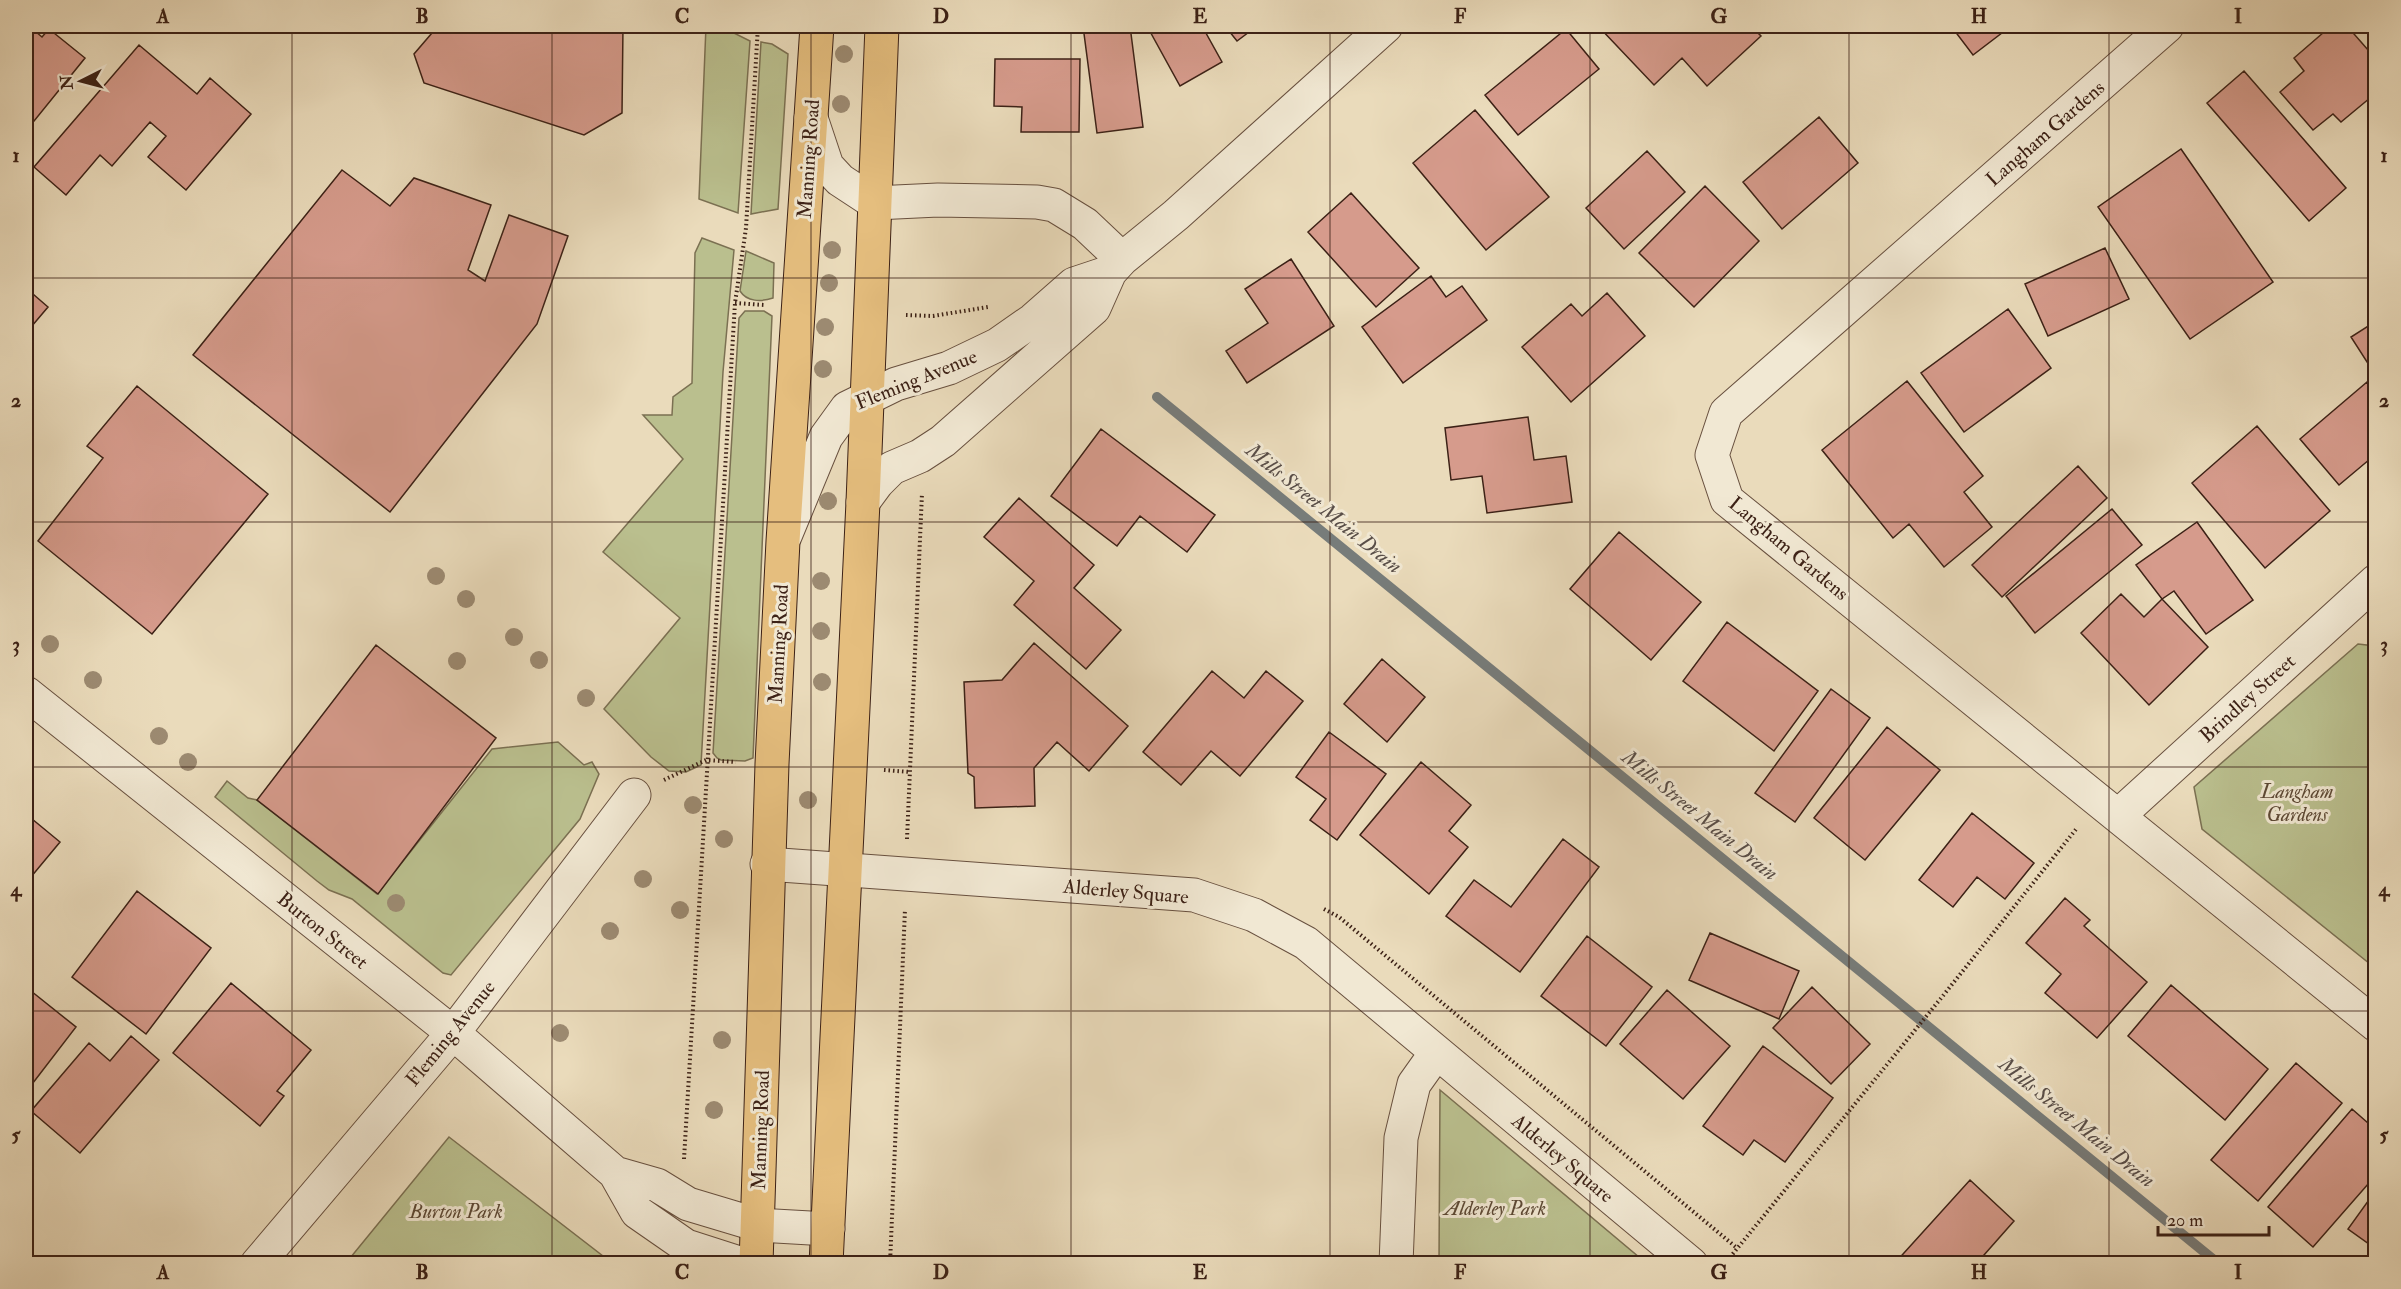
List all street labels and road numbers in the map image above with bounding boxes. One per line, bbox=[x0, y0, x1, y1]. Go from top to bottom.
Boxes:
street label: Langham Gardens bbox=[1981, 75, 2110, 192]
street label: Manning Road bbox=[792, 98, 825, 220]
street label: Fleming Avenue bbox=[852, 344, 981, 415]
street label: Langham Gardens bbox=[1724, 491, 1854, 606]
street label: Manning Road bbox=[763, 584, 794, 704]
street label: Brindley Street bbox=[2194, 648, 2301, 748]
street label: Alderley Square bbox=[1061, 873, 1190, 909]
street label: Burton Street bbox=[272, 886, 374, 975]
street label: Fleming Avenue bbox=[400, 975, 501, 1091]
street label: Manning Road bbox=[746, 1070, 775, 1190]
street label: Alderley Square bbox=[1506, 1108, 1619, 1208]

